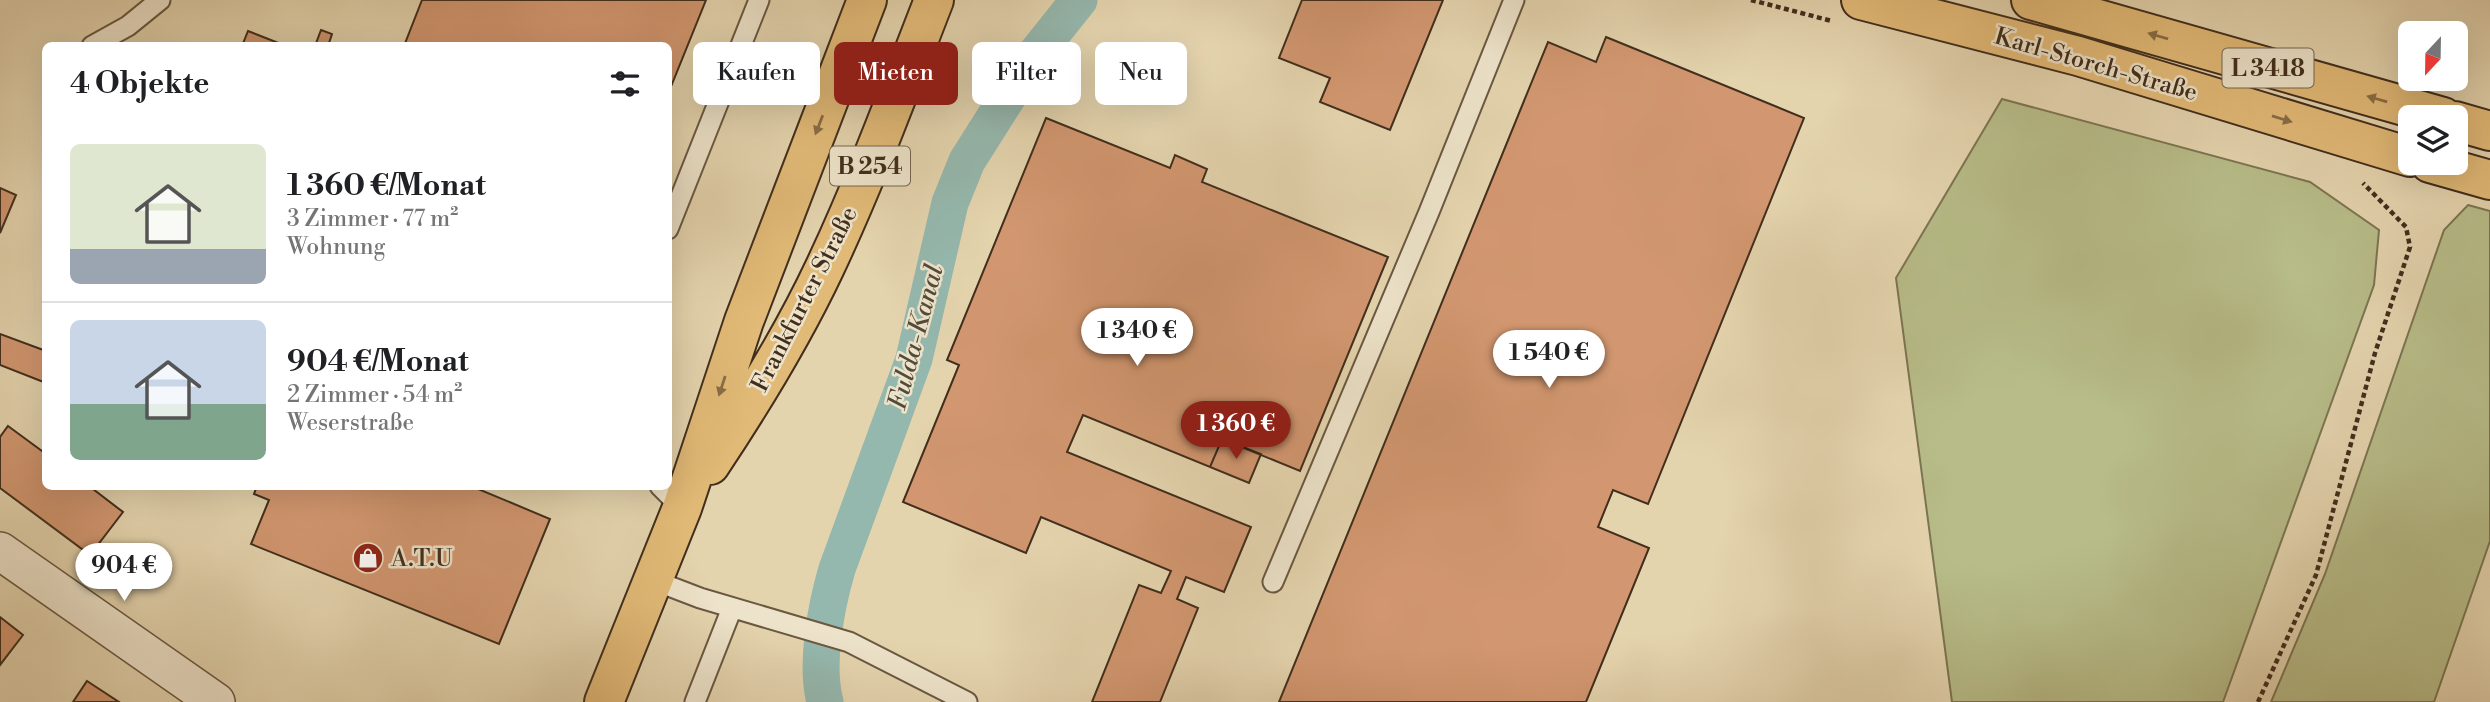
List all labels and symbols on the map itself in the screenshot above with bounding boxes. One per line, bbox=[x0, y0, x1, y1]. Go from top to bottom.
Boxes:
north arrow bbox=[2398, 21, 2468, 91]
street label: Karl-Storch-Straße bbox=[1991, 22, 2201, 108]
one-way arrow bbox=[2148, 31, 2169, 41]
road number: L 3418 bbox=[2222, 48, 2314, 88]
one-way arrow bbox=[2366, 93, 2387, 103]
one-way arrow bbox=[814, 115, 825, 136]
one-way arrow bbox=[2272, 115, 2293, 125]
road number: B 254 bbox=[830, 146, 910, 186]
street label: Frankfurter Straße bbox=[745, 202, 865, 397]
water label: Fulda-Kanal bbox=[881, 261, 951, 413]
pin: 1 340 € bbox=[1072, 308, 1202, 368]
pin: 1 540 € bbox=[1484, 330, 1614, 390]
one-way arrow bbox=[716, 375, 727, 396]
pin: 1 360 € bbox=[1171, 402, 1301, 461]
shop icon: A.T.U bbox=[351, 541, 385, 575]
pin: 904 € bbox=[75, 544, 173, 603]
place label: A.T.U bbox=[390, 544, 453, 574]

